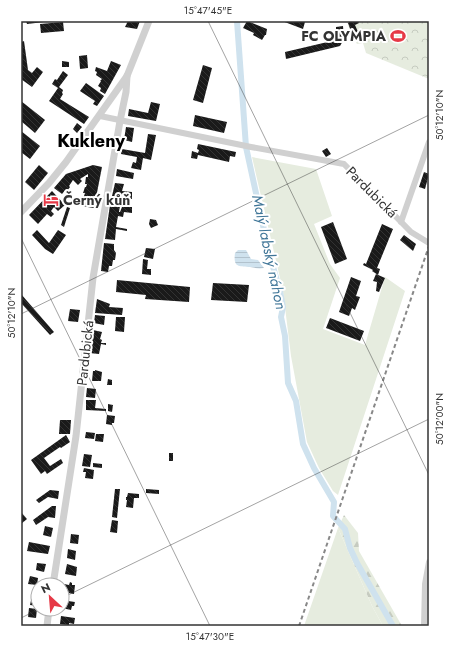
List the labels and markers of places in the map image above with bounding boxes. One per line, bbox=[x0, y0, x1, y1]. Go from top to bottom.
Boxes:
place label: FC OLYMPIA bbox=[301, 26, 387, 46]
sports icon: FC OLYMPIA bbox=[389, 27, 407, 45]
place label: Černý kůň bbox=[63, 190, 130, 210]
hotel icon: Černý kůň bbox=[42, 191, 60, 209]

